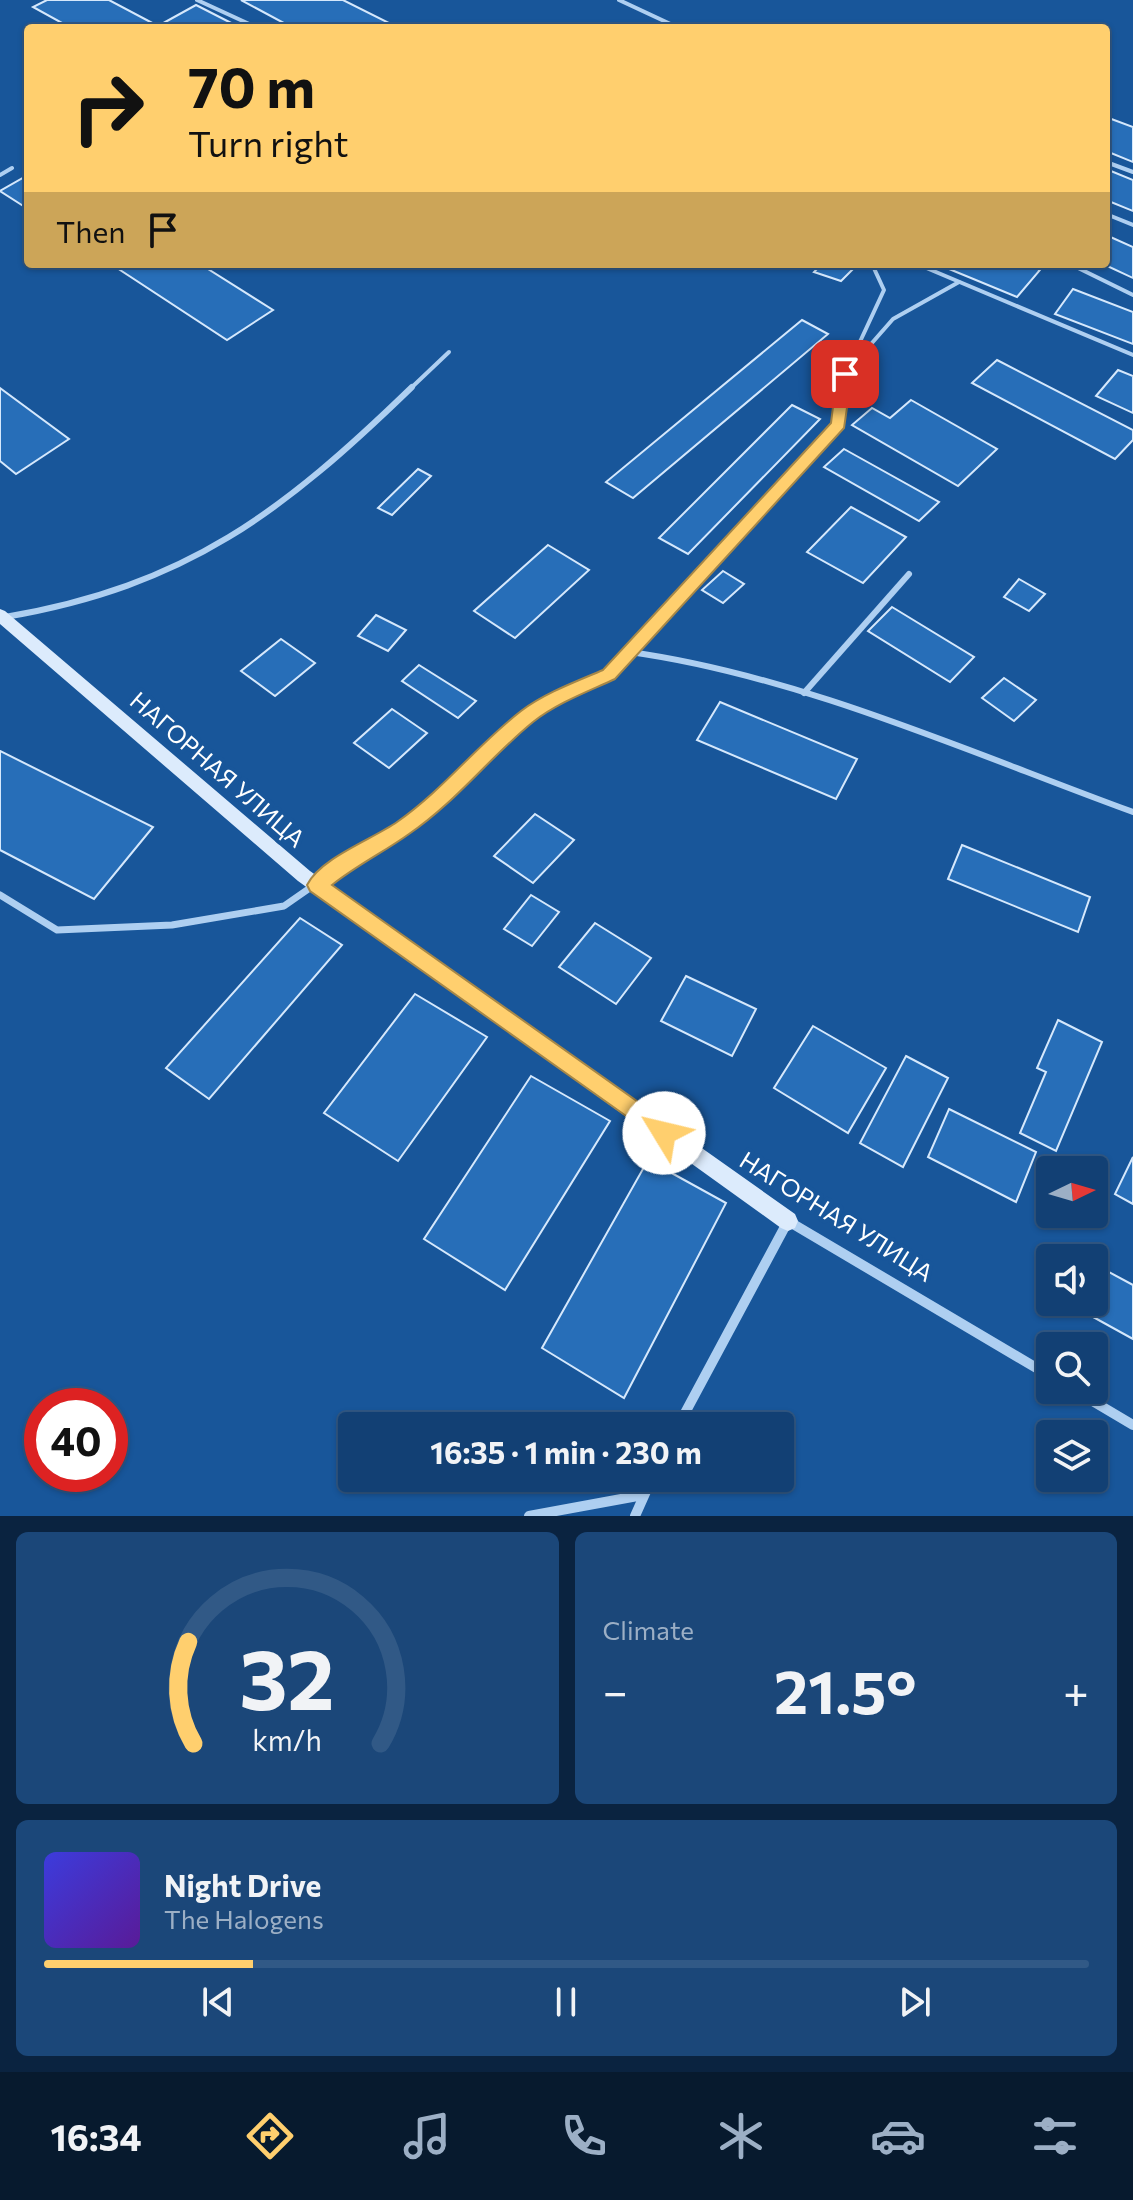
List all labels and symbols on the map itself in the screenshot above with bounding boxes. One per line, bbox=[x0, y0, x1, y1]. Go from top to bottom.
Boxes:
pin bbox=[811, 340, 879, 408]
street label: НАГОРНАЯ УЛИЦА bbox=[125, 685, 311, 853]
position arrow bbox=[622, 1091, 706, 1175]
street label: НАГОРНАЯ УЛИЦА bbox=[735, 1145, 939, 1287]
north arrow bbox=[1036, 1156, 1108, 1228]
speed limit sign: 40 bbox=[24, 1388, 128, 1492]

